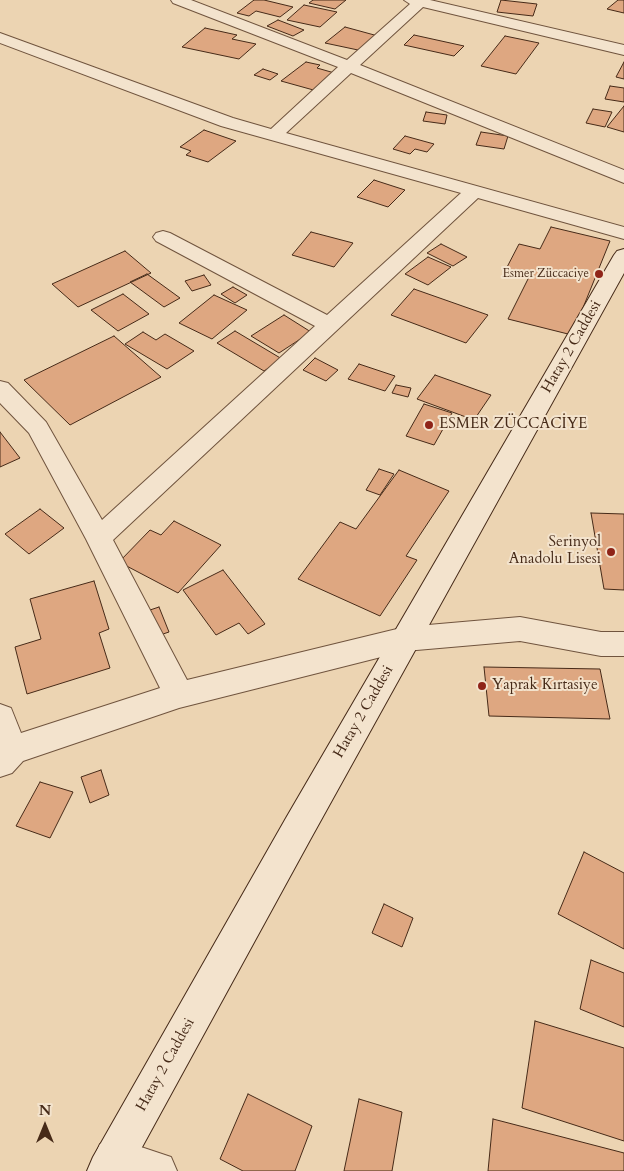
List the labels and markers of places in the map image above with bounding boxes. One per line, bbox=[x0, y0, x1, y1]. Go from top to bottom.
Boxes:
place label: Esmer Züccaciye bbox=[502, 267, 589, 281]
marker: Esmer Züccaciye bbox=[593, 268, 605, 280]
place label: ESMER ZÜCCACİYE bbox=[439, 416, 587, 434]
marker: ESMER ZÜCCACİYE bbox=[423, 419, 435, 431]
place label: Serinyol Anadolu Lisesi bbox=[509, 534, 601, 569]
marker: Serinyol Anadolu Lisesi bbox=[605, 546, 617, 558]
place label: Yaprak Kırtasiye bbox=[492, 677, 598, 695]
marker: Yaprak Kırtasiye bbox=[476, 680, 488, 692]

